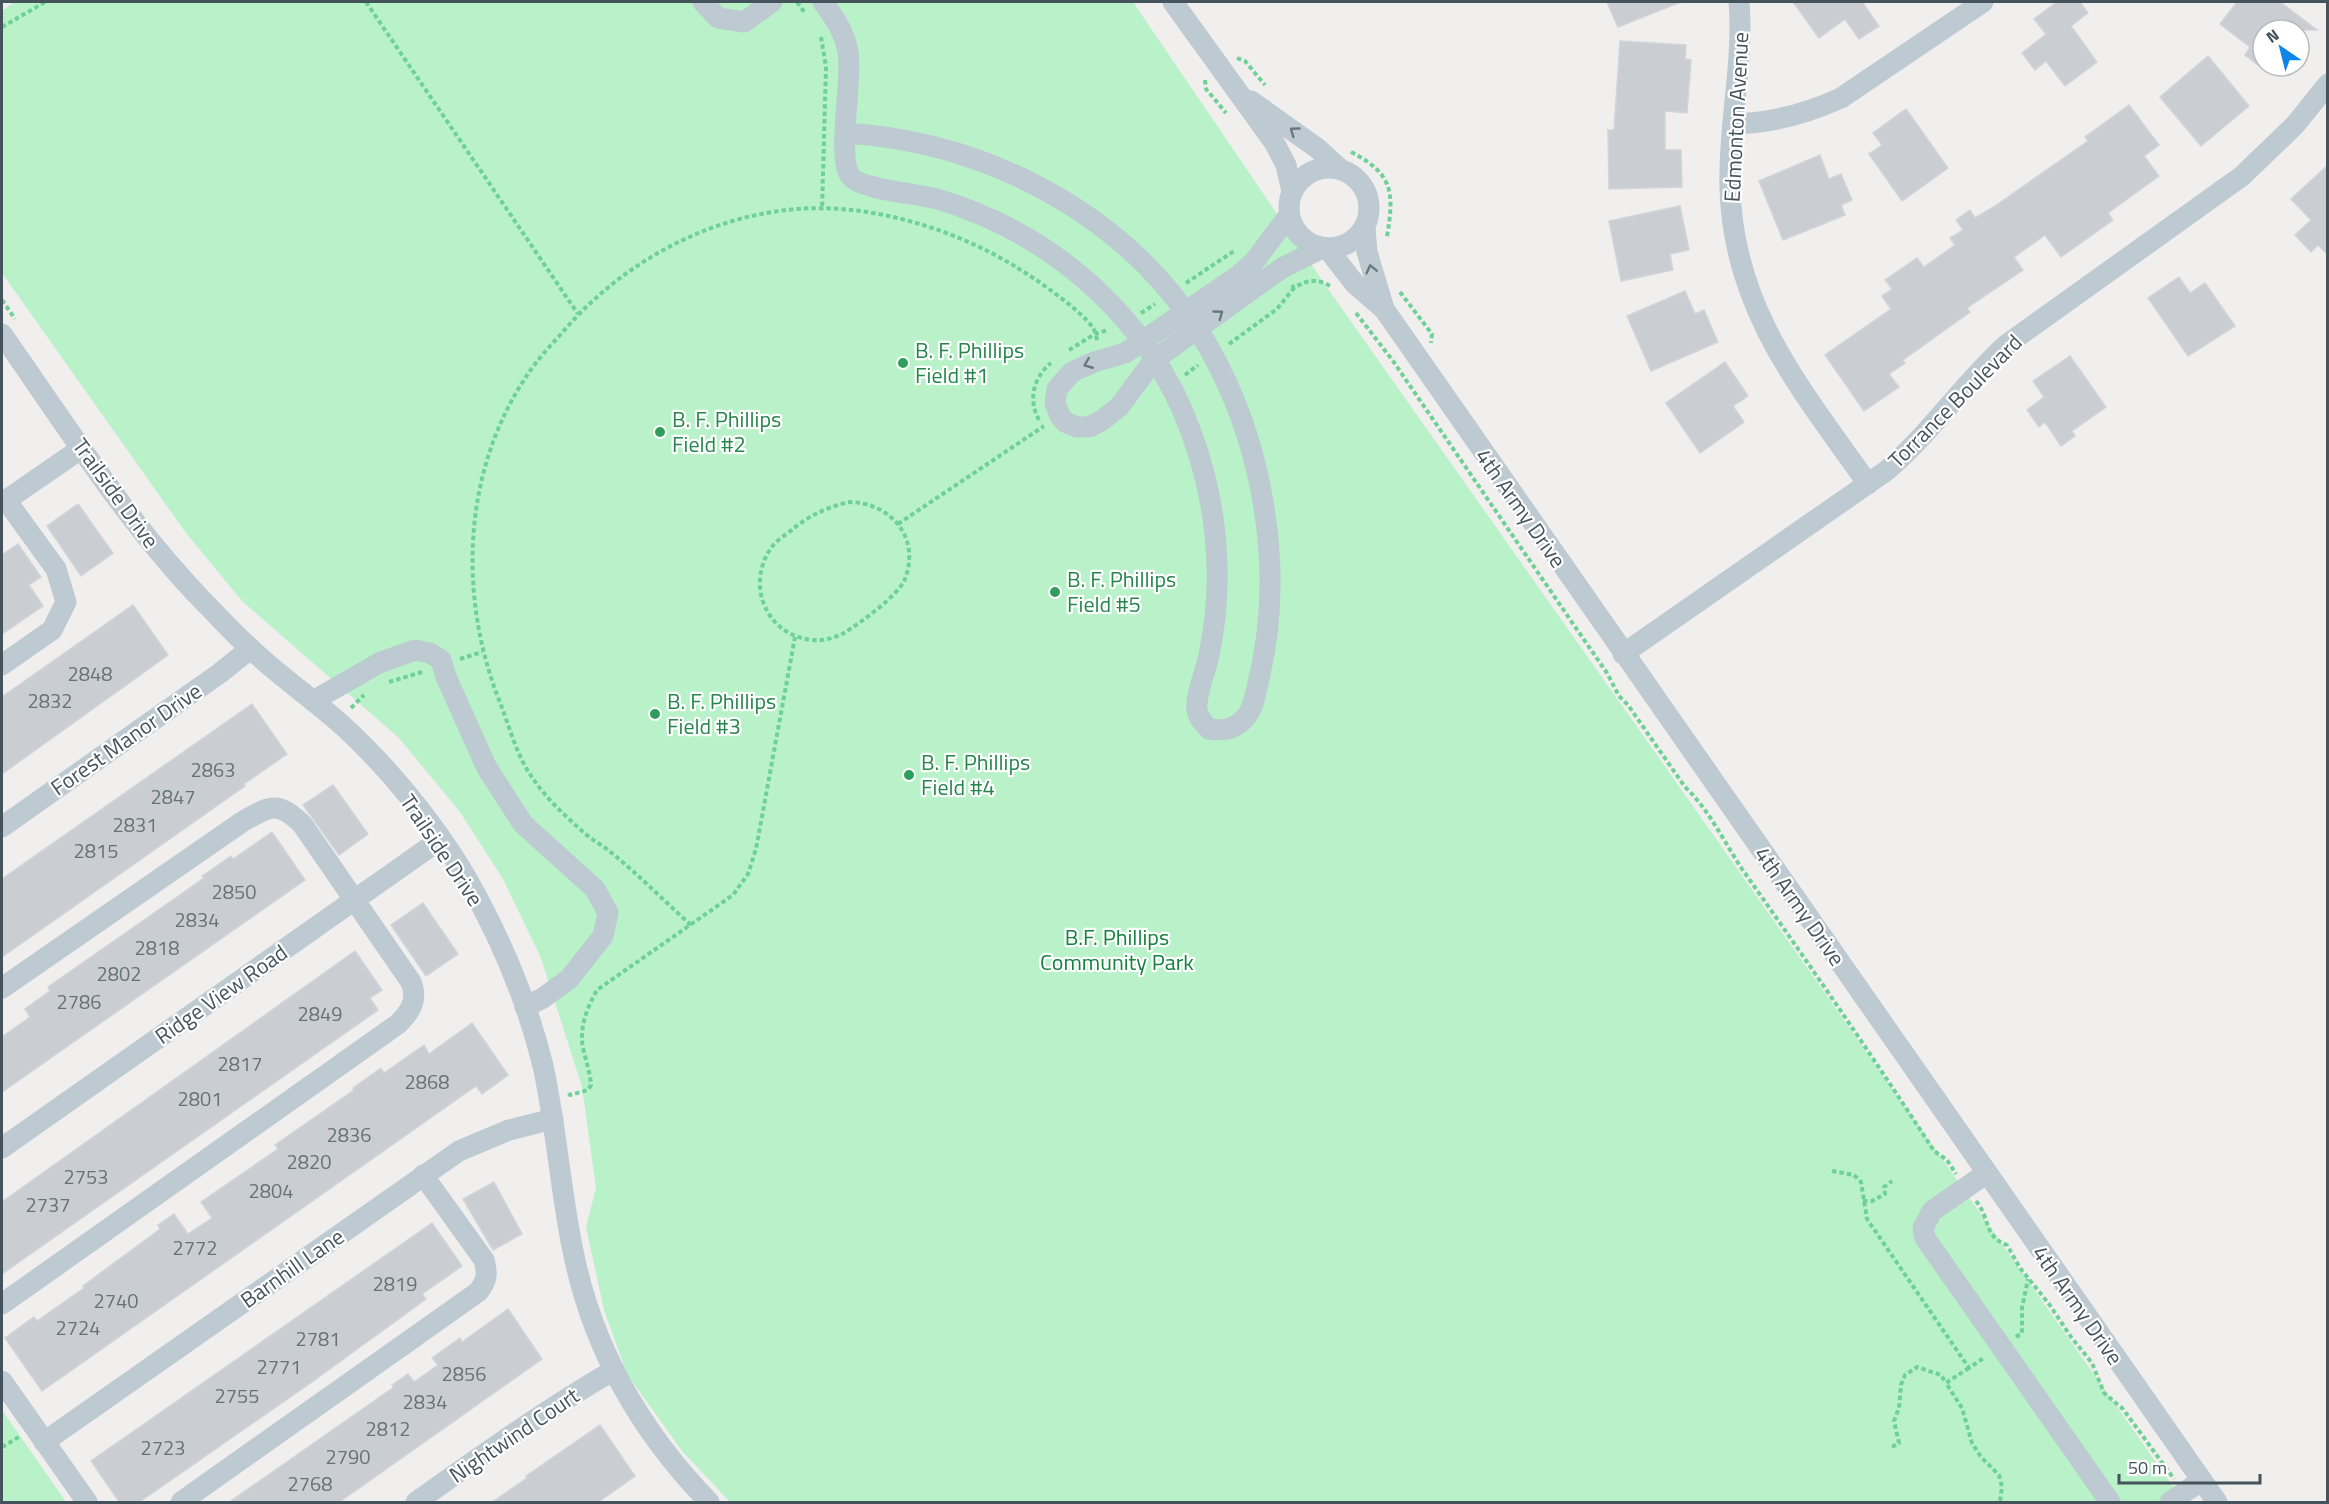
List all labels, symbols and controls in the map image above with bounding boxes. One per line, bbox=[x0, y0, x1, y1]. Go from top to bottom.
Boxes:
north arrow bbox=[2251, 18, 2311, 78]
text: N bbox=[2261, 23, 2284, 49]
street label: Edmonton Avenue bbox=[1715, 31, 1757, 203]
one-way arrow bbox=[1290, 127, 1301, 138]
one-way arrow bbox=[1365, 264, 1378, 274]
one-way arrow bbox=[1212, 310, 1223, 321]
street label: Torrance Boulevard bbox=[1880, 326, 2030, 476]
place label: B. F. Phillips Field #1 bbox=[915, 333, 1024, 392]
marker: B. F. Phillips Field #1 bbox=[896, 356, 910, 370]
one-way arrow bbox=[1083, 357, 1094, 369]
place label: B. F. Phillips Field #2 bbox=[672, 402, 781, 461]
marker: B. F. Phillips Field #2 bbox=[653, 425, 667, 439]
street label: Trailside Drive bbox=[64, 431, 168, 555]
street label: 4th Army Drive bbox=[1467, 441, 1575, 575]
place label: B. F. Phillips Field #5 bbox=[1067, 562, 1176, 621]
marker: B. F. Phillips Field #5 bbox=[1048, 585, 1062, 599]
house number: 2848 bbox=[68, 658, 112, 689]
street label: Forest Manor Drive bbox=[44, 674, 208, 804]
place label: B. F. Phillips Field #3 bbox=[667, 684, 776, 743]
house number: 2832 bbox=[28, 685, 72, 716]
marker: B. F. Phillips Field #3 bbox=[648, 707, 662, 721]
place label: B. F. Phillips Field #4 bbox=[921, 745, 1030, 804]
house number: 2863 bbox=[191, 754, 235, 785]
marker: B. F. Phillips Field #4 bbox=[902, 768, 916, 782]
house number: 2847 bbox=[151, 781, 195, 812]
street label: Trailside Drive bbox=[392, 787, 492, 913]
house number: 2831 bbox=[113, 809, 157, 840]
house number: 2815 bbox=[74, 835, 118, 866]
street label: 4th Army Drive bbox=[1746, 839, 1854, 973]
house number: 2850 bbox=[212, 876, 256, 907]
house number: 2834 bbox=[175, 904, 219, 935]
park label: B.F. Phillips Community Park bbox=[1040, 920, 1194, 979]
house number: 2818 bbox=[135, 932, 179, 963]
street label: Ridge View Road bbox=[148, 936, 294, 1052]
house number: 2802 bbox=[97, 958, 141, 989]
house number: 2786 bbox=[57, 986, 101, 1017]
house number: 2849 bbox=[298, 998, 342, 1029]
house number: 2817 bbox=[218, 1048, 262, 1079]
house number: 2868 bbox=[405, 1066, 449, 1097]
house number: 2801 bbox=[178, 1083, 222, 1114]
house number: 2836 bbox=[327, 1119, 371, 1150]
house number: 2820 bbox=[287, 1146, 331, 1177]
house number: 2753 bbox=[64, 1161, 108, 1192]
house number: 2804 bbox=[249, 1175, 293, 1206]
house number: 2737 bbox=[26, 1189, 70, 1220]
street label: Barnhill Lane bbox=[233, 1220, 351, 1316]
house number: 2772 bbox=[173, 1232, 217, 1263]
street label: 4th Army Drive bbox=[2024, 1238, 2132, 1372]
house number: 2819 bbox=[373, 1268, 417, 1299]
house number: 2740 bbox=[94, 1285, 138, 1316]
house number: 2724 bbox=[56, 1312, 100, 1343]
house number: 2781 bbox=[296, 1323, 340, 1354]
house number: 2771 bbox=[257, 1351, 301, 1382]
house number: 2856 bbox=[442, 1358, 486, 1389]
street label: Nightwind Court bbox=[442, 1379, 586, 1491]
house number: 2755 bbox=[215, 1380, 259, 1411]
house number: 2834 bbox=[403, 1386, 447, 1417]
house number: 2812 bbox=[366, 1413, 410, 1444]
house number: 2723 bbox=[141, 1432, 185, 1463]
house number: 2790 bbox=[326, 1441, 370, 1472]
scale bar bbox=[2119, 1447, 2260, 1485]
text: 50 m bbox=[2128, 1454, 2167, 1481]
house number: 2768 bbox=[288, 1468, 332, 1499]

